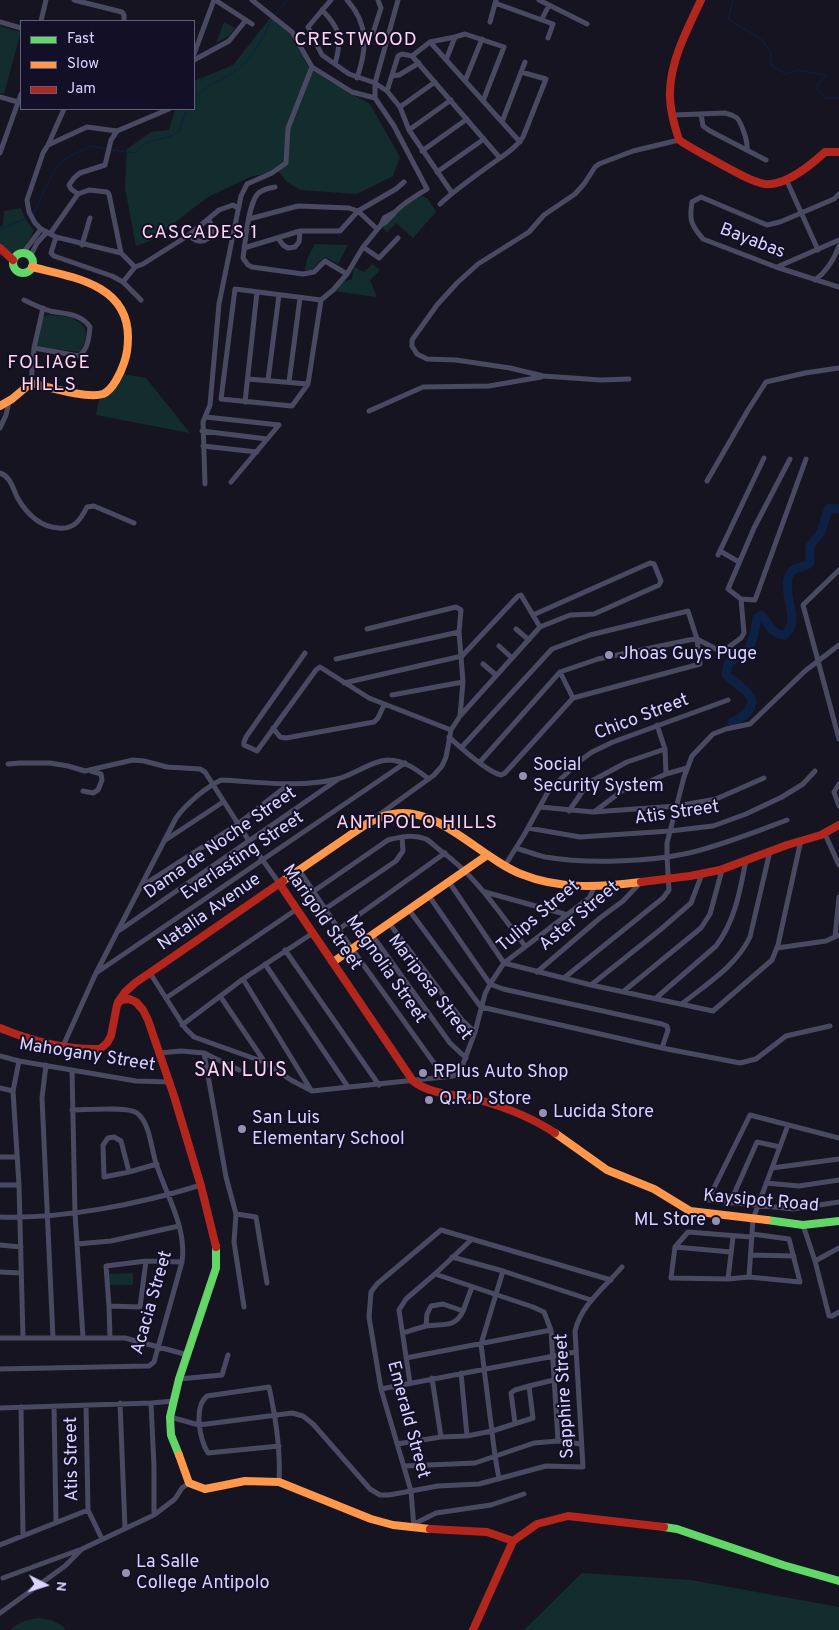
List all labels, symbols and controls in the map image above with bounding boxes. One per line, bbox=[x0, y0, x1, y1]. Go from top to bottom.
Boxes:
legend bbox=[20, 20, 195, 110]
text: Fast bbox=[67, 30, 95, 49]
district label: CRESTWOOD bbox=[293, 30, 419, 52]
text: Slow bbox=[67, 55, 99, 74]
text: Jam bbox=[67, 80, 96, 99]
street label: Bayabas bbox=[716, 220, 788, 264]
district label: CASCADES 1 bbox=[140, 223, 260, 245]
district label: FOLIAGE HILLS bbox=[6, 353, 92, 397]
place label: Jhoas Guys Puge bbox=[619, 644, 757, 666]
marker: Jhoas Guys Puge bbox=[603, 649, 615, 661]
street label: Chico Street bbox=[592, 690, 692, 746]
place label: Social Security System bbox=[533, 755, 664, 798]
marker: Social Security System bbox=[517, 770, 529, 782]
street label: Dama de Noche Street bbox=[141, 783, 301, 905]
street label: Atis Street bbox=[633, 797, 721, 831]
street label: Everlasting Street bbox=[177, 808, 309, 906]
district label: ANTIPOLO HILLS bbox=[334, 813, 500, 835]
street label: Marigold Street bbox=[277, 861, 365, 975]
street label: Natalia Avenue bbox=[154, 870, 266, 956]
street label: Tulips Street bbox=[493, 876, 585, 958]
street label: Aster Street bbox=[536, 877, 624, 957]
street label: Magnolia Street bbox=[340, 912, 430, 1028]
street label: Mariposa Street bbox=[382, 931, 476, 1045]
street label: Mahogany Street bbox=[17, 1035, 157, 1077]
district label: SAN LUIS bbox=[193, 1060, 289, 1084]
place label: RPlus Auto Shop bbox=[433, 1062, 568, 1084]
marker: RPlus Auto Shop bbox=[417, 1067, 429, 1079]
place label: Q.R.D Store bbox=[439, 1089, 531, 1111]
marker: Q.R.D Store bbox=[423, 1094, 435, 1106]
place label: Lucida Store bbox=[553, 1102, 654, 1124]
marker: Lucida Store bbox=[537, 1107, 549, 1119]
place label: San Luis Elementary School bbox=[252, 1108, 405, 1150]
marker: San Luis Elementary School bbox=[236, 1123, 248, 1135]
street label: Kaysipot Road bbox=[702, 1186, 820, 1218]
place label: ML Store bbox=[634, 1210, 706, 1232]
marker: ML Store bbox=[710, 1215, 722, 1227]
street label: Acacia Street bbox=[128, 1248, 178, 1358]
street label: Sapphire Street bbox=[552, 1333, 580, 1459]
street label: Emerald Street bbox=[381, 1359, 433, 1481]
street label: Atis Street bbox=[61, 1416, 85, 1502]
place label: La Salle College Antipolo bbox=[136, 1552, 270, 1595]
north arrow bbox=[20, 1560, 70, 1610]
marker: La Salle College Antipolo bbox=[120, 1567, 132, 1579]
text: N bbox=[52, 1581, 69, 1592]

